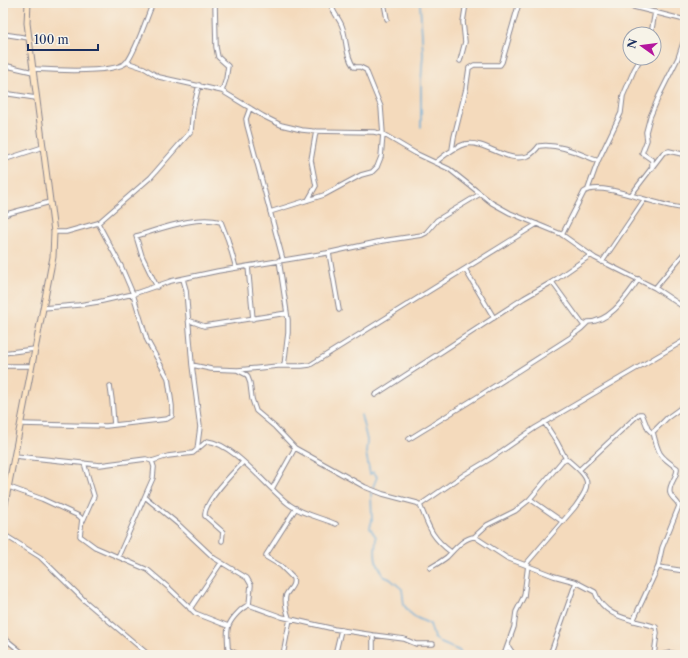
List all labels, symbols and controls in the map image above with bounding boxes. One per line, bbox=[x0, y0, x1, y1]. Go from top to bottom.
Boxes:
scale bar bbox=[28, 26, 98, 52]
north arrow bbox=[622, 26, 662, 66]
text: 100 m bbox=[34, 32, 69, 47]
text: N bbox=[624, 37, 640, 50]

